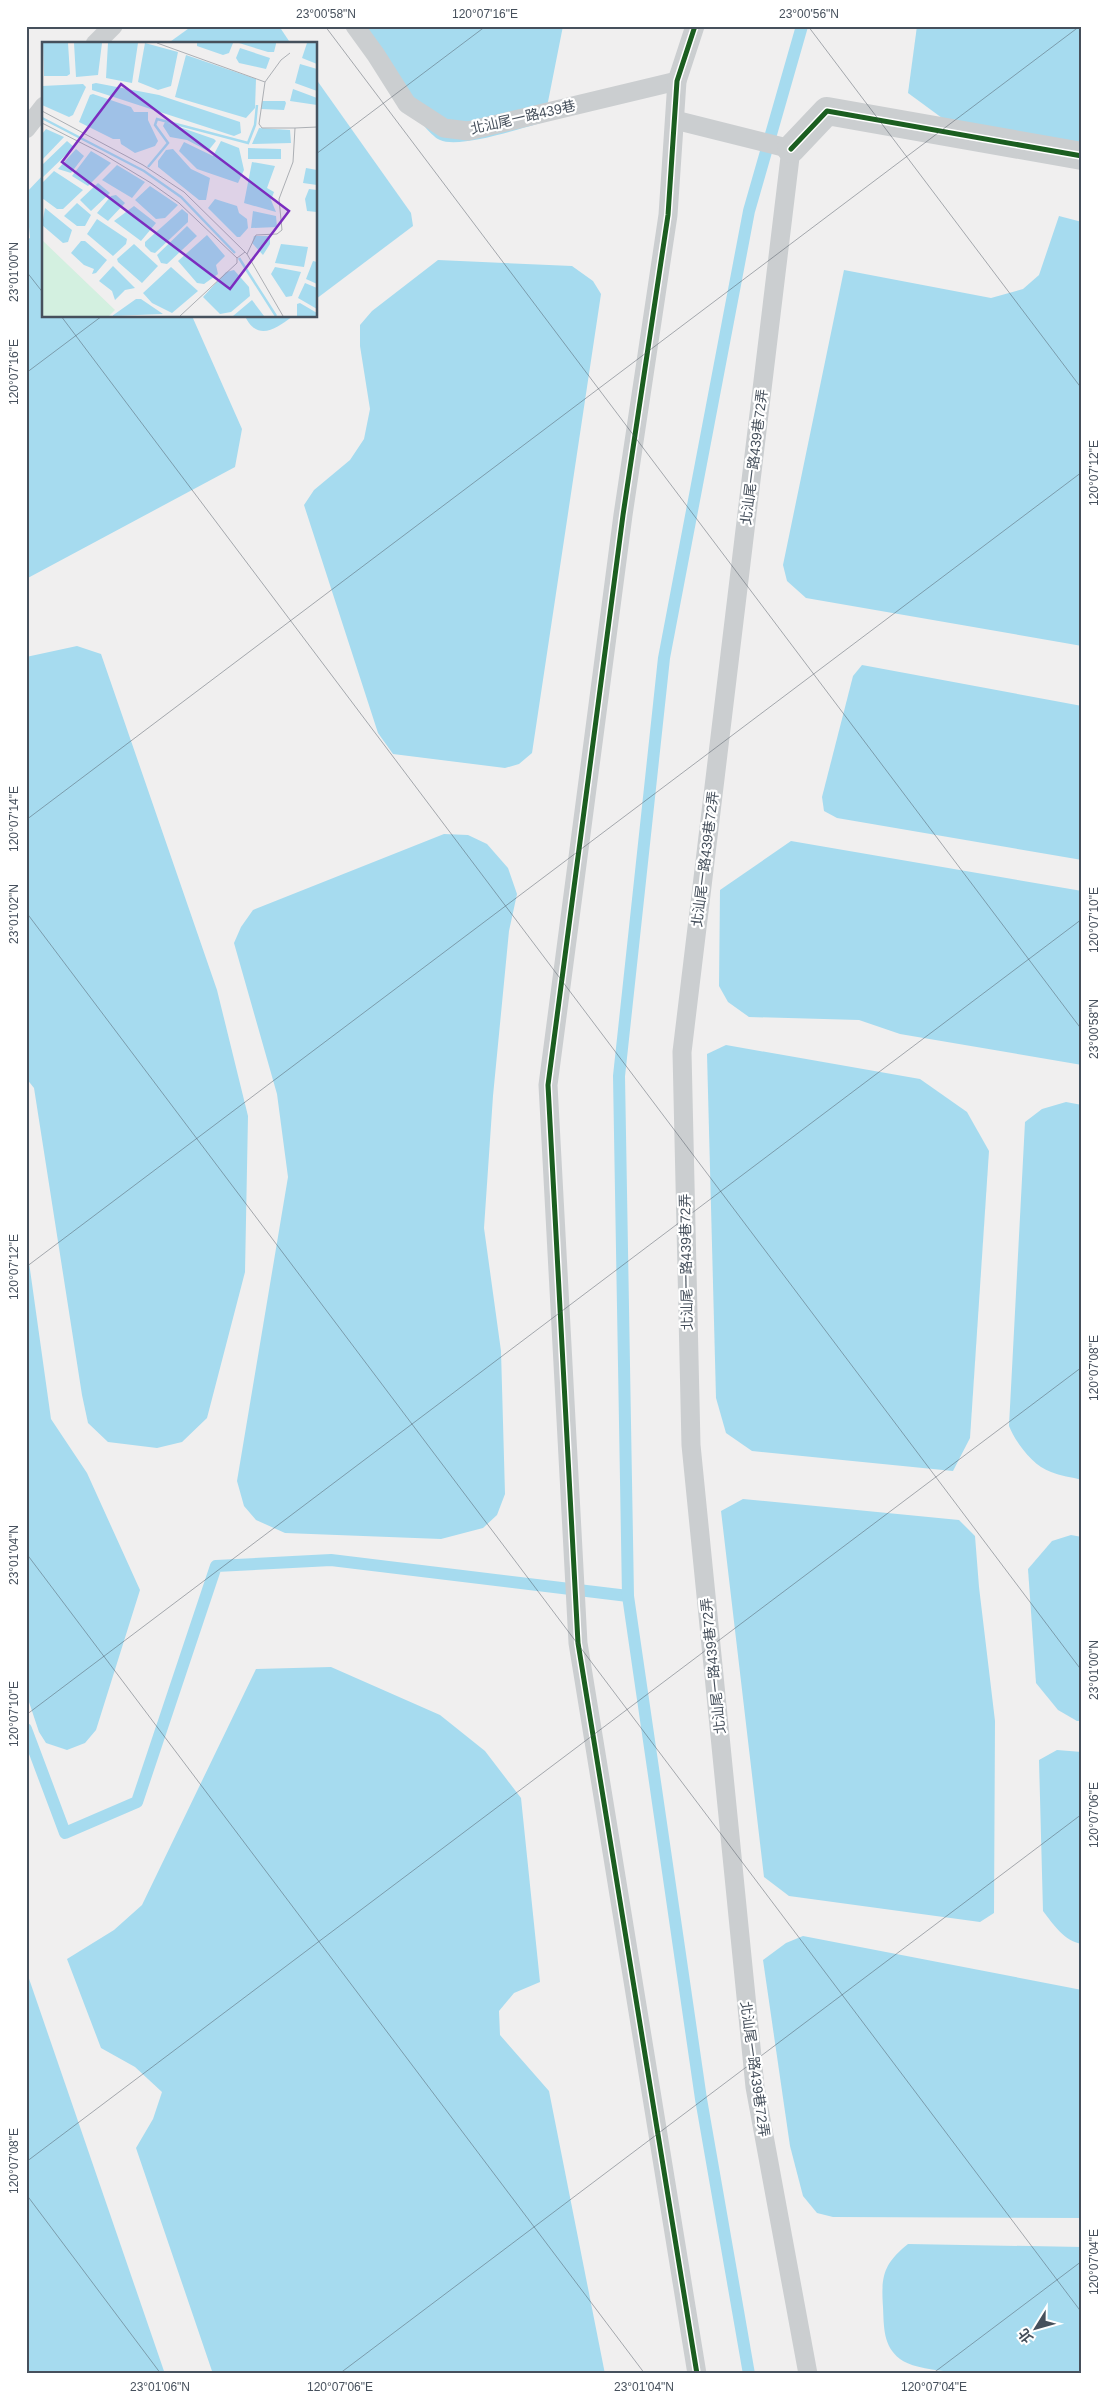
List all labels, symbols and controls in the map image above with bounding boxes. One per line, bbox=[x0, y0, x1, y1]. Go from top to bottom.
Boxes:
text: 23°00'58"N bbox=[296, 7, 356, 21]
text: 120°07'16"E bbox=[452, 7, 518, 21]
text: 23°00'56"N bbox=[779, 7, 839, 21]
inset map bbox=[42, 42, 318, 318]
street label: 北汕尾一路439巷 bbox=[469, 97, 577, 137]
text: 23°01'00"N bbox=[7, 242, 21, 302]
text: 120°07'16"E bbox=[7, 339, 21, 405]
street label: 北汕尾一路439巷72弄 bbox=[738, 388, 770, 526]
text: 120°07'12"E bbox=[1087, 440, 1101, 506]
text: 120°07'14"E bbox=[7, 786, 21, 852]
street label: 北汕尾一路439巷72弄 bbox=[689, 790, 721, 928]
text: 23°01'02"N bbox=[7, 884, 21, 944]
text: 120°07'10"E bbox=[1087, 887, 1101, 953]
text: 23°00'58"N bbox=[1087, 999, 1101, 1059]
street label: 北汕尾一路439巷72弄 bbox=[677, 1193, 695, 1331]
text: 120°07'12"E bbox=[7, 1234, 21, 1300]
text: 120°07'08"E bbox=[1087, 1335, 1101, 1401]
text: 23°01'04"N bbox=[7, 1525, 21, 1585]
street label: 北汕尾一路439巷72弄 bbox=[698, 1597, 728, 1735]
text: 23°01'00"N bbox=[1087, 1640, 1101, 1700]
text: 120°07'10"E bbox=[7, 1681, 21, 1747]
text: 120°07'06"E bbox=[1087, 1782, 1101, 1848]
street label: 北汕尾一路439巷72弄 bbox=[738, 2000, 772, 2138]
text: 120°07'08"E bbox=[7, 2128, 21, 2194]
text: 120°07'04"E bbox=[1087, 2229, 1101, 2295]
north arrow bbox=[1010, 2302, 1060, 2352]
text: 北 bbox=[1015, 2325, 1036, 2346]
text: 23°01'06"N bbox=[130, 2380, 190, 2394]
text: 120°07'06"E bbox=[307, 2380, 373, 2394]
text: 23°01'04"N bbox=[614, 2380, 674, 2394]
text: 120°07'04"E bbox=[901, 2380, 967, 2394]

